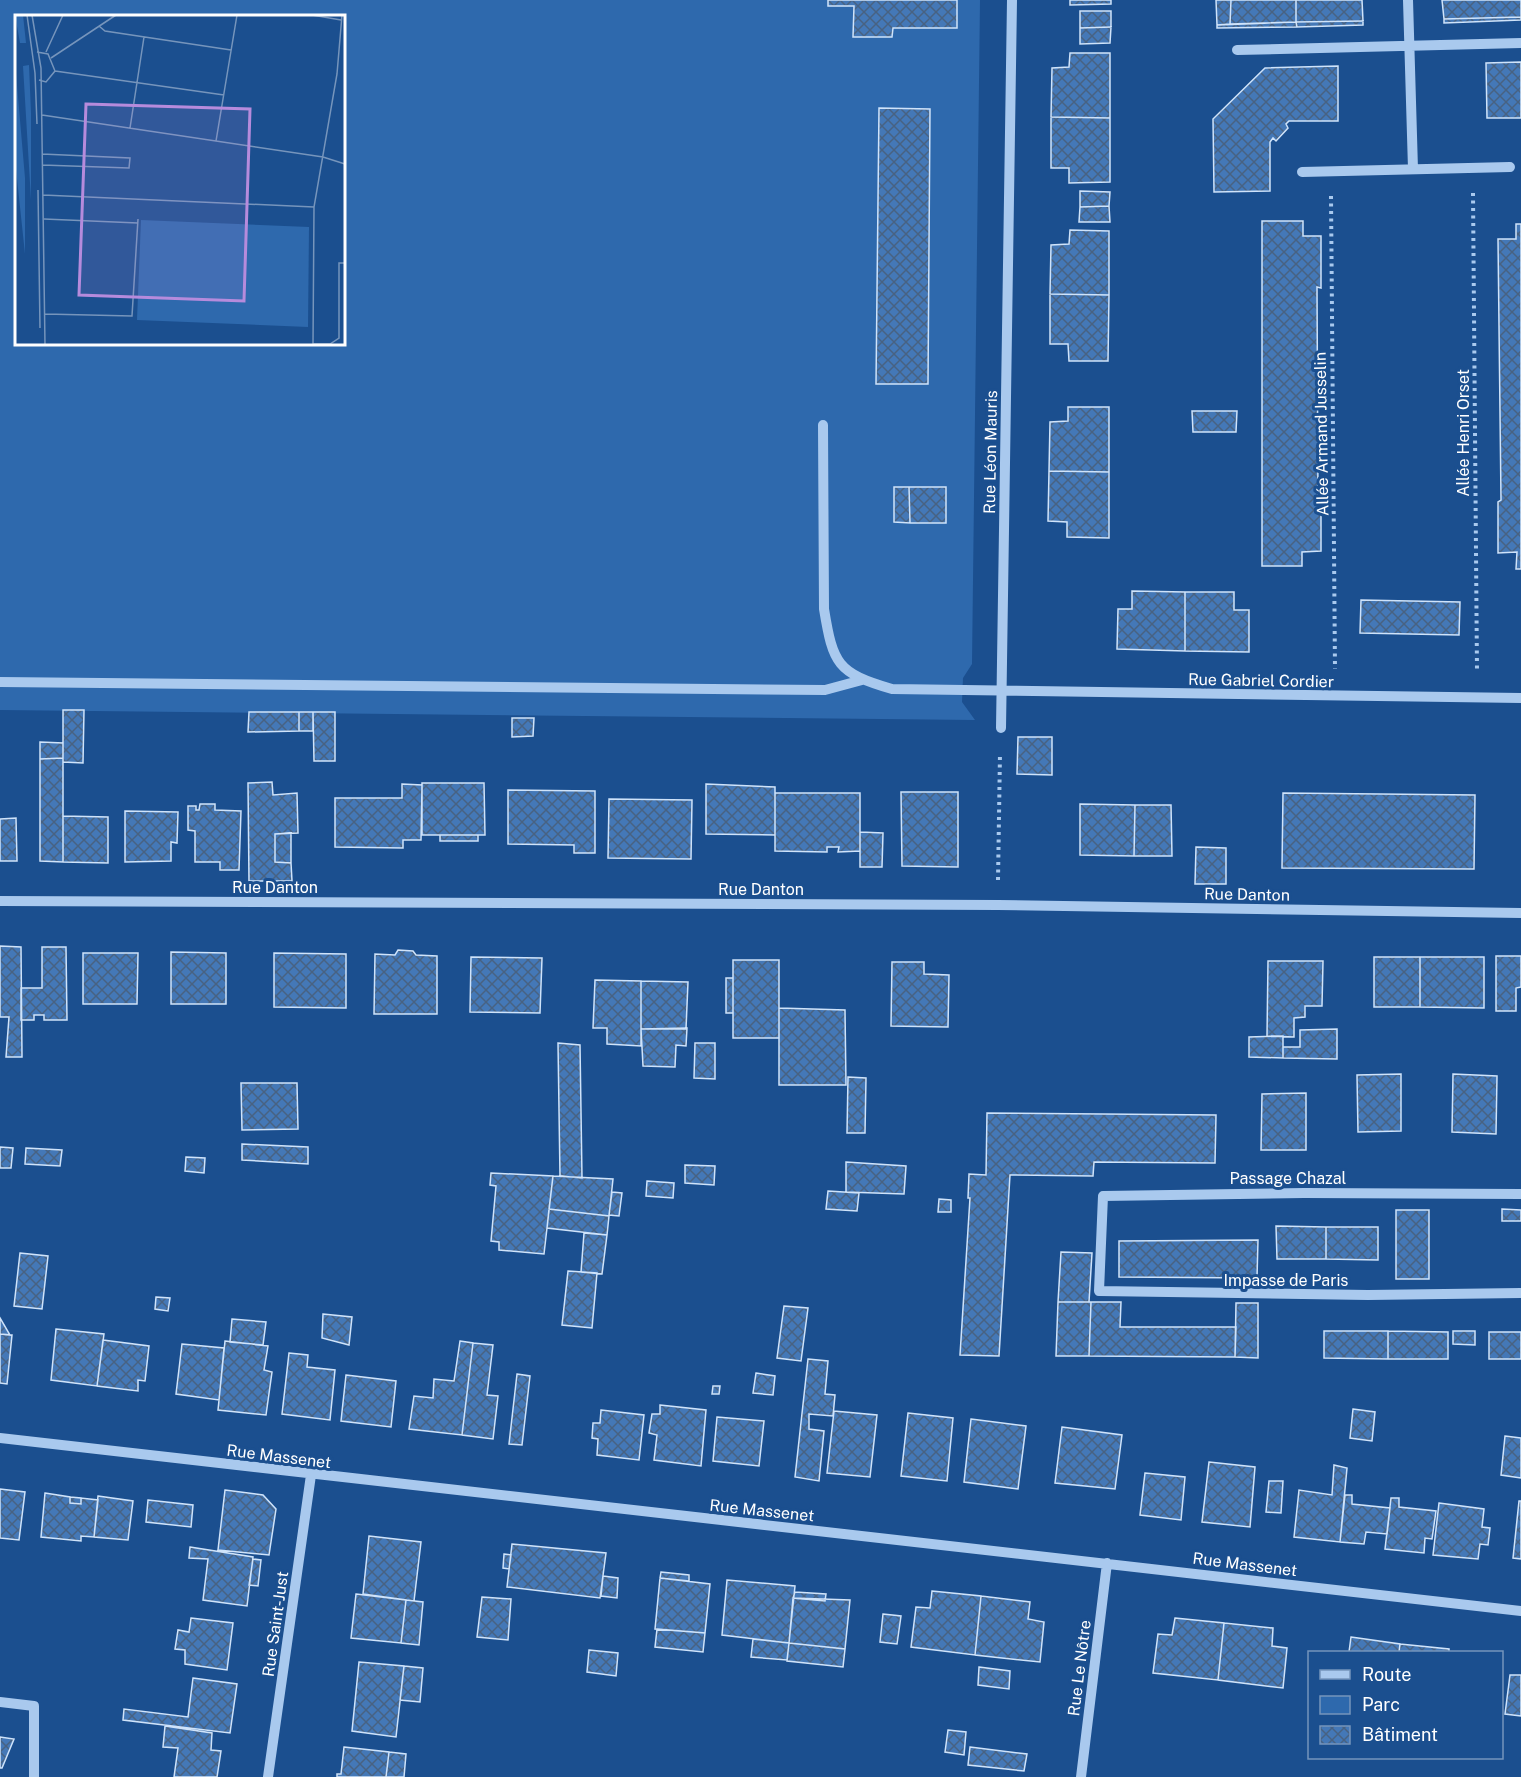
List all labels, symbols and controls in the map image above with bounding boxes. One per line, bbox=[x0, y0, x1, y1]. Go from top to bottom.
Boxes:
inset map bbox=[15, 15, 345, 345]
street label: Allée Armand Jusselin bbox=[1311, 352, 1332, 516]
street label: Allée Henri Orset bbox=[1454, 369, 1473, 497]
street label: Rue Léon Mauris bbox=[980, 390, 1001, 514]
street label: Rue Gabriel Cordier bbox=[1188, 670, 1334, 691]
street label: Rue Danton bbox=[232, 878, 318, 897]
street label: Rue Danton bbox=[718, 880, 804, 899]
street label: Rue Danton bbox=[1204, 884, 1290, 905]
street label: Passage Chazal bbox=[1230, 1169, 1347, 1188]
street label: Impasse de Paris bbox=[1224, 1271, 1348, 1290]
street label: Rue Massenet bbox=[226, 1441, 332, 1472]
street label: Rue Massenet bbox=[709, 1496, 815, 1525]
street label: Rue Massenet bbox=[1192, 1549, 1298, 1580]
street label: Rue Saint-Just bbox=[259, 1570, 292, 1678]
street label: Rue Le Nôtre bbox=[1064, 1619, 1095, 1717]
legend bbox=[1308, 1651, 1503, 1759]
text: Route bbox=[1362, 1664, 1411, 1685]
text: Parc bbox=[1362, 1694, 1400, 1715]
text: Bâtiment bbox=[1362, 1724, 1438, 1745]

